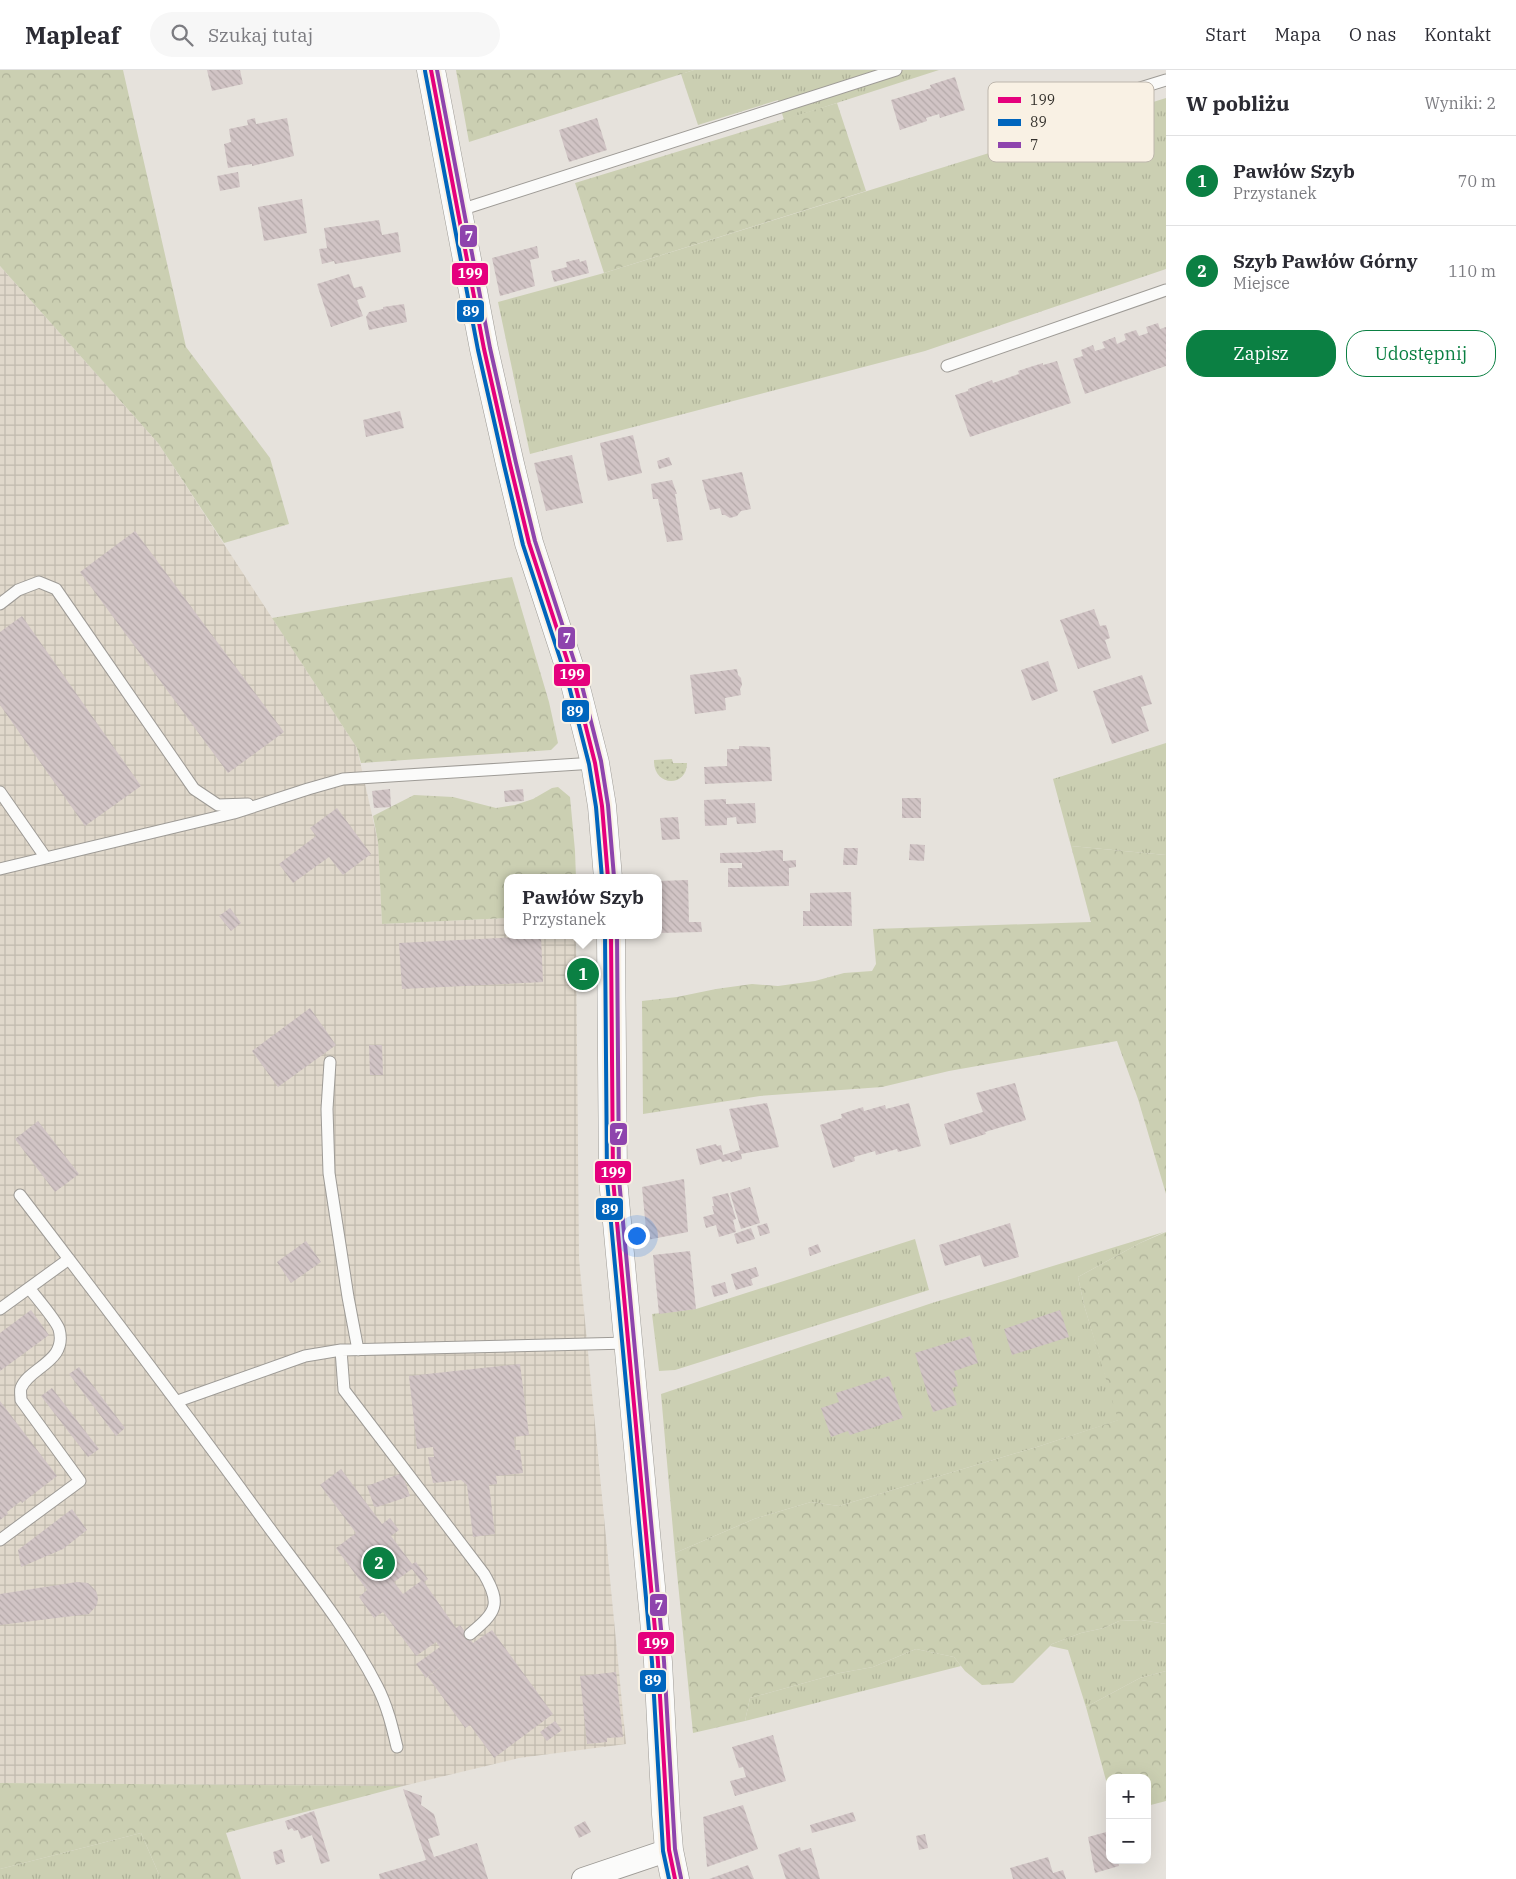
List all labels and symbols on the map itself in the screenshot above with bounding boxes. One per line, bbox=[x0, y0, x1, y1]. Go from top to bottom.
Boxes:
legend bbox=[988, 82, 1154, 162]
text: 199 bbox=[1030, 91, 1055, 109]
text: 89 bbox=[1030, 113, 1047, 131]
text: 7 bbox=[1030, 136, 1038, 154]
line badge: 7 bbox=[459, 224, 478, 248]
text: 7 bbox=[465, 227, 473, 245]
line badge: 199 bbox=[451, 262, 489, 286]
text: 199 bbox=[457, 264, 483, 282]
line badge: 89 bbox=[456, 299, 485, 323]
text: 89 bbox=[463, 302, 479, 320]
line badge: 7 bbox=[557, 626, 576, 650]
text: 7 bbox=[563, 629, 571, 647]
line badge: 199 bbox=[553, 663, 591, 687]
text: 199 bbox=[559, 665, 585, 683]
line badge: 89 bbox=[561, 699, 590, 723]
text: 89 bbox=[567, 702, 583, 720]
pin: 1 bbox=[567, 955, 599, 993]
line badge: 7 bbox=[609, 1122, 628, 1146]
text: 7 bbox=[615, 1125, 623, 1143]
line badge: 199 bbox=[594, 1160, 632, 1184]
text: 199 bbox=[600, 1163, 626, 1181]
line badge: 89 bbox=[595, 1197, 624, 1221]
text: 89 bbox=[602, 1200, 618, 1218]
your location bbox=[624, 1223, 650, 1249]
pin: 2 bbox=[363, 1544, 395, 1582]
line badge: 7 bbox=[649, 1593, 668, 1617]
text: 7 bbox=[655, 1596, 663, 1614]
line badge: 199 bbox=[637, 1631, 675, 1655]
text: 199 bbox=[643, 1634, 669, 1652]
line badge: 89 bbox=[639, 1669, 667, 1693]
text: 89 bbox=[645, 1671, 661, 1689]

